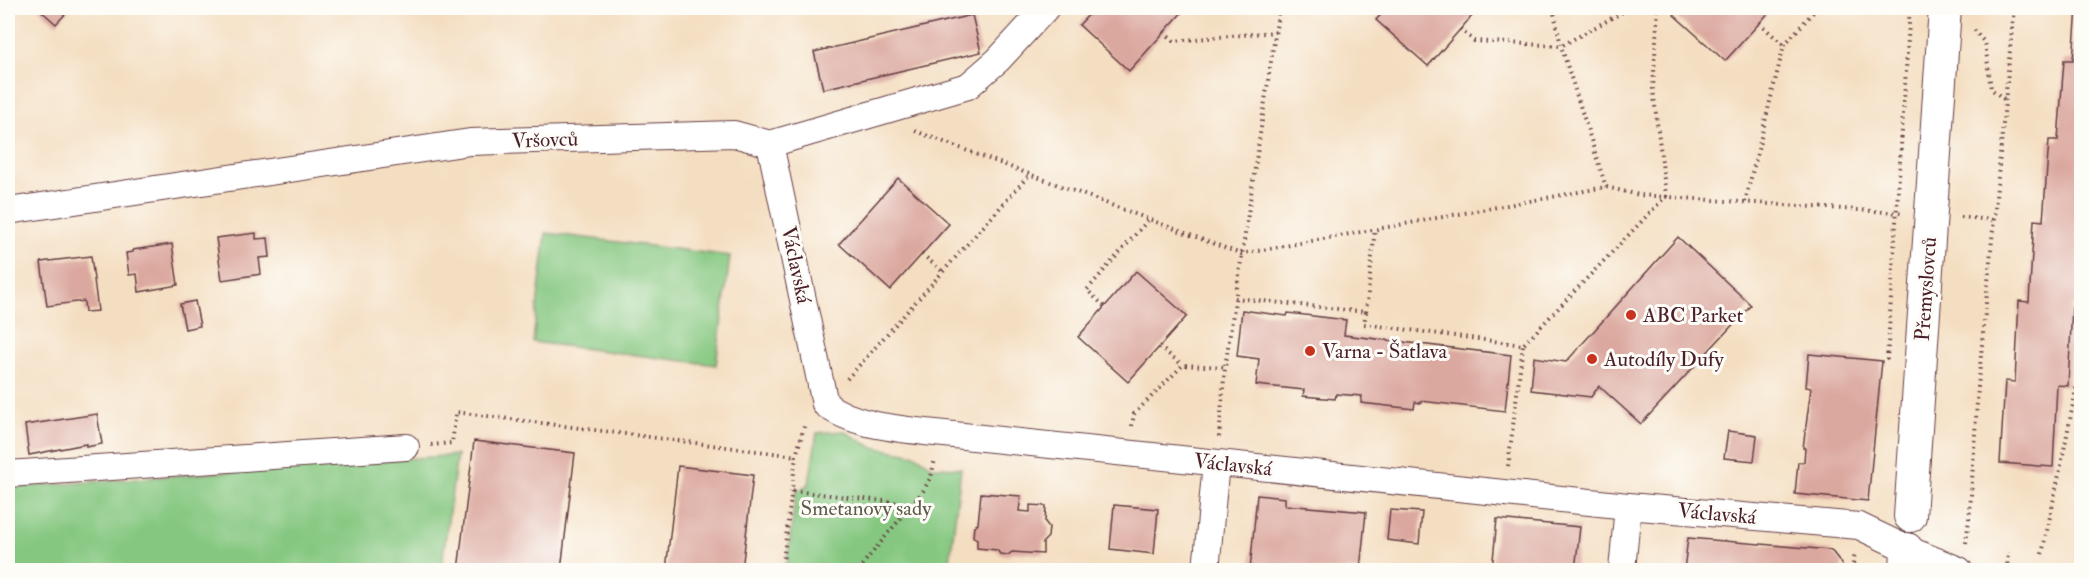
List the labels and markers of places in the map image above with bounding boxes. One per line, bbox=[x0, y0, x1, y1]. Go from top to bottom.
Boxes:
place label: ABC Parket bbox=[1642, 302, 1744, 329]
marker: ABC Parket bbox=[1624, 308, 1638, 322]
place label: Varna - Šatlava bbox=[1322, 338, 1447, 365]
marker: Varna - Šatlava bbox=[1303, 344, 1317, 358]
place label: Autodíly Dufy bbox=[1603, 346, 1725, 373]
marker: Autodíly Dufy bbox=[1585, 352, 1599, 366]

